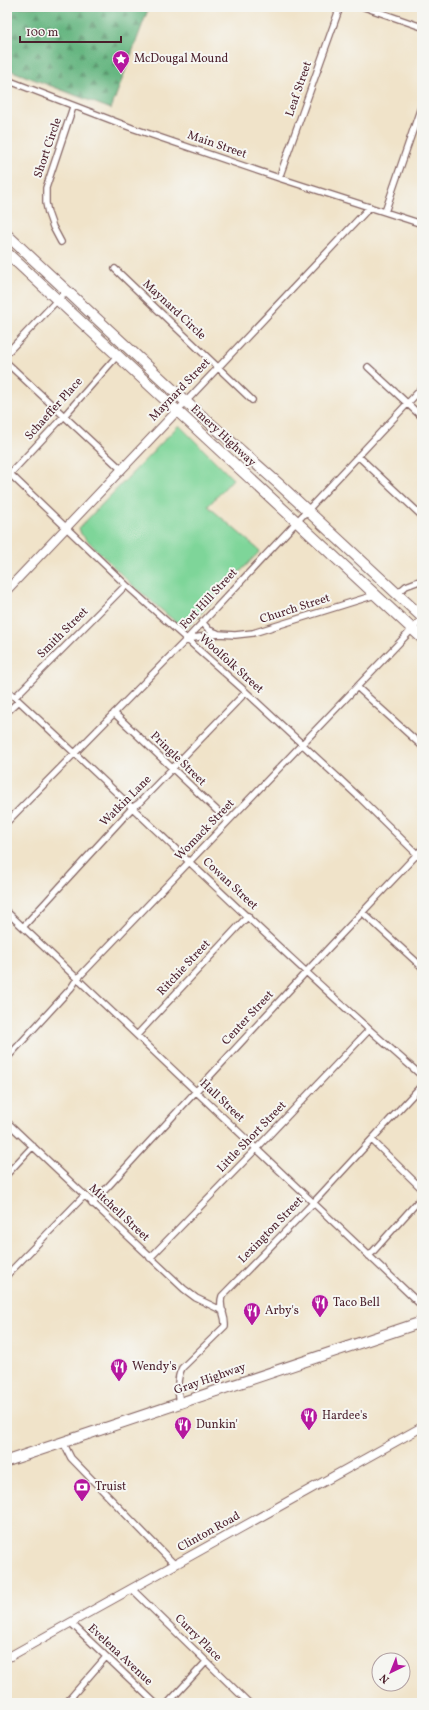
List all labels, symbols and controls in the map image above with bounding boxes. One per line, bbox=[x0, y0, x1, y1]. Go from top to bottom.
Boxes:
scale bar bbox=[20, 18, 121, 44]
text: 100 m bbox=[26, 25, 59, 41]
place icon: McDougal Mound bbox=[111, 49, 131, 74]
place label: McDougal Mound bbox=[134, 51, 229, 67]
street label: Leaf Street bbox=[282, 59, 316, 119]
street label: Short Circle bbox=[30, 116, 66, 180]
street label: Main Street bbox=[185, 127, 249, 163]
street label: Maynard Circle bbox=[139, 276, 209, 344]
street label: Maynard Street bbox=[146, 355, 214, 425]
street label: Schaeffer Place bbox=[22, 374, 87, 444]
street label: Emery Highway bbox=[187, 402, 260, 471]
street label: Fort Hill Street bbox=[177, 565, 241, 633]
street label: Church Street bbox=[258, 590, 332, 628]
street label: Smith Street bbox=[34, 604, 92, 662]
street label: Woolfolk Street bbox=[195, 631, 267, 697]
street label: Pringle Street bbox=[147, 728, 209, 790]
street label: Watkin Lane bbox=[97, 772, 155, 830]
street label: Womack Street bbox=[172, 796, 238, 864]
street label: Cowan Street bbox=[199, 854, 261, 914]
street label: Ritchie Street bbox=[154, 936, 214, 1000]
street label: Center Street bbox=[218, 987, 278, 1049]
street label: Hall Street bbox=[196, 1076, 248, 1126]
street label: Little Short Street bbox=[214, 1098, 290, 1176]
street label: Mitchell Street bbox=[85, 1181, 153, 1245]
street label: Lexington Street bbox=[235, 1193, 307, 1267]
restaurant icon: Taco Bell bbox=[310, 1293, 330, 1318]
place label: Taco Bell bbox=[333, 1295, 380, 1311]
restaurant icon: Arby's bbox=[242, 1301, 262, 1326]
place label: Arby's bbox=[265, 1303, 299, 1319]
restaurant icon: Wendy's bbox=[109, 1357, 129, 1382]
place label: Wendy's bbox=[132, 1359, 177, 1375]
street label: Gray Highway bbox=[172, 1359, 248, 1399]
restaurant icon: Hardee's bbox=[299, 1406, 319, 1431]
place label: Hardee's bbox=[322, 1408, 367, 1424]
restaurant icon: Dunkin' bbox=[173, 1415, 193, 1440]
place label: Dunkin' bbox=[196, 1417, 238, 1433]
bank icon: Truist bbox=[72, 1477, 92, 1502]
place label: Truist bbox=[95, 1479, 126, 1495]
street label: Clinton Road bbox=[175, 1508, 243, 1556]
street label: Curry Place bbox=[171, 1611, 225, 1665]
street label: Evelena Avenue bbox=[84, 1621, 156, 1689]
north arrow bbox=[371, 1652, 411, 1692]
text: N bbox=[377, 1670, 393, 1686]

